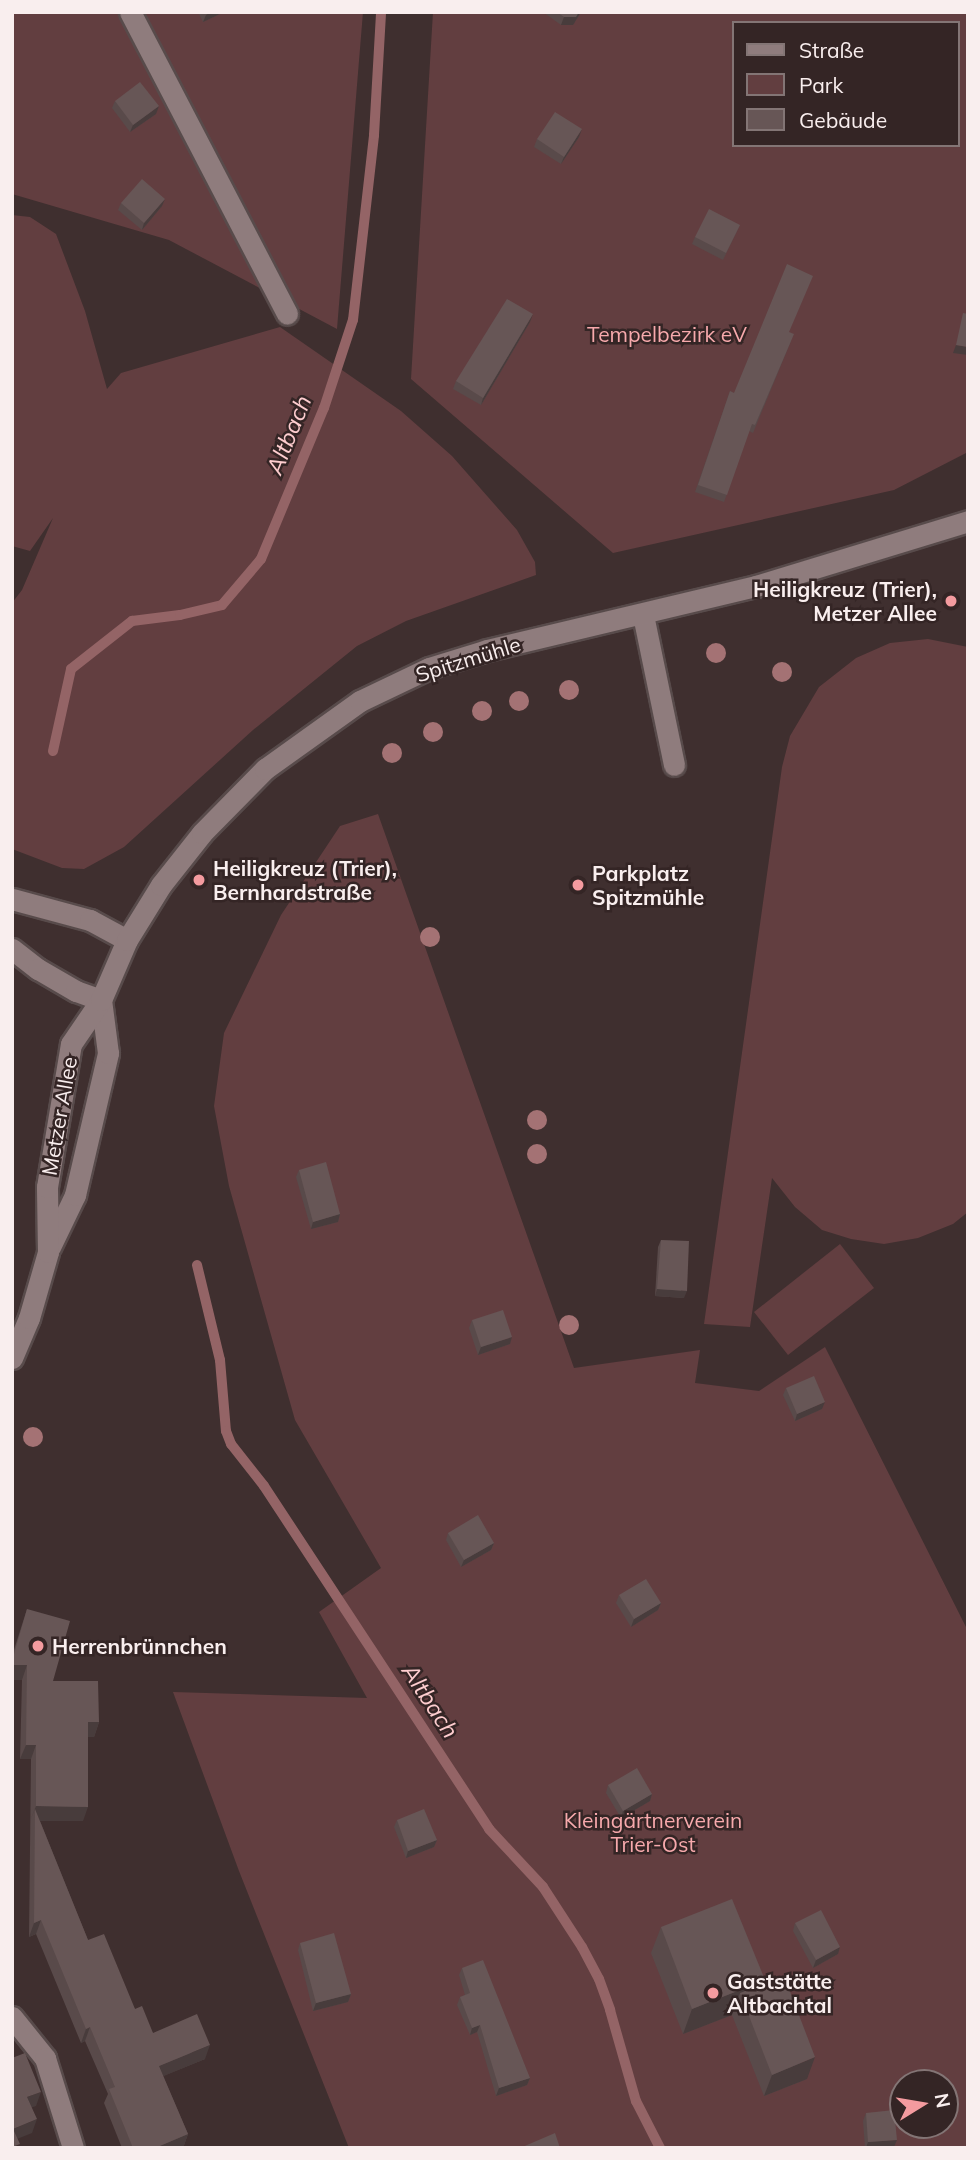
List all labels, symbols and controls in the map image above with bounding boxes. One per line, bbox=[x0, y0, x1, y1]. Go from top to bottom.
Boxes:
legend bbox=[732, 21, 959, 147]
text: Straße bbox=[799, 37, 864, 63]
text: Park bbox=[799, 72, 843, 98]
text: Gebäude bbox=[799, 107, 887, 133]
park label: Tempelbezirk eV bbox=[587, 321, 747, 347]
water label: Altbach bbox=[261, 391, 317, 479]
place label: Heiligkreuz (Trier), Metzer Allee bbox=[753, 576, 937, 626]
marker: Heiligkreuz (Trier), Metzer Allee bbox=[943, 593, 959, 609]
street label: Spitzmühle bbox=[413, 631, 523, 687]
place label: Heiligkreuz (Trier), Bernhardstraße bbox=[213, 855, 397, 905]
place label: Parkplatz Spitzmühle bbox=[592, 860, 704, 910]
marker: Heiligkreuz (Trier), Bernhardstraße bbox=[191, 872, 207, 888]
marker: Parkplatz Spitzmühle bbox=[570, 877, 586, 893]
street label: Metzer Allee bbox=[36, 1055, 82, 1177]
place label: Herrenbrünnchen bbox=[52, 1633, 227, 1659]
marker: Herrenbrünnchen bbox=[30, 1638, 46, 1654]
water label: Altbach bbox=[396, 1659, 464, 1743]
park label: Kleingärtnerverein Trier-Ost bbox=[564, 1807, 742, 1857]
place label: Gaststätte Altbachtal bbox=[727, 1968, 832, 2018]
marker: Gaststätte Altbachtal bbox=[705, 1985, 721, 2001]
north arrow bbox=[889, 2069, 959, 2139]
text: N bbox=[929, 2091, 956, 2110]

